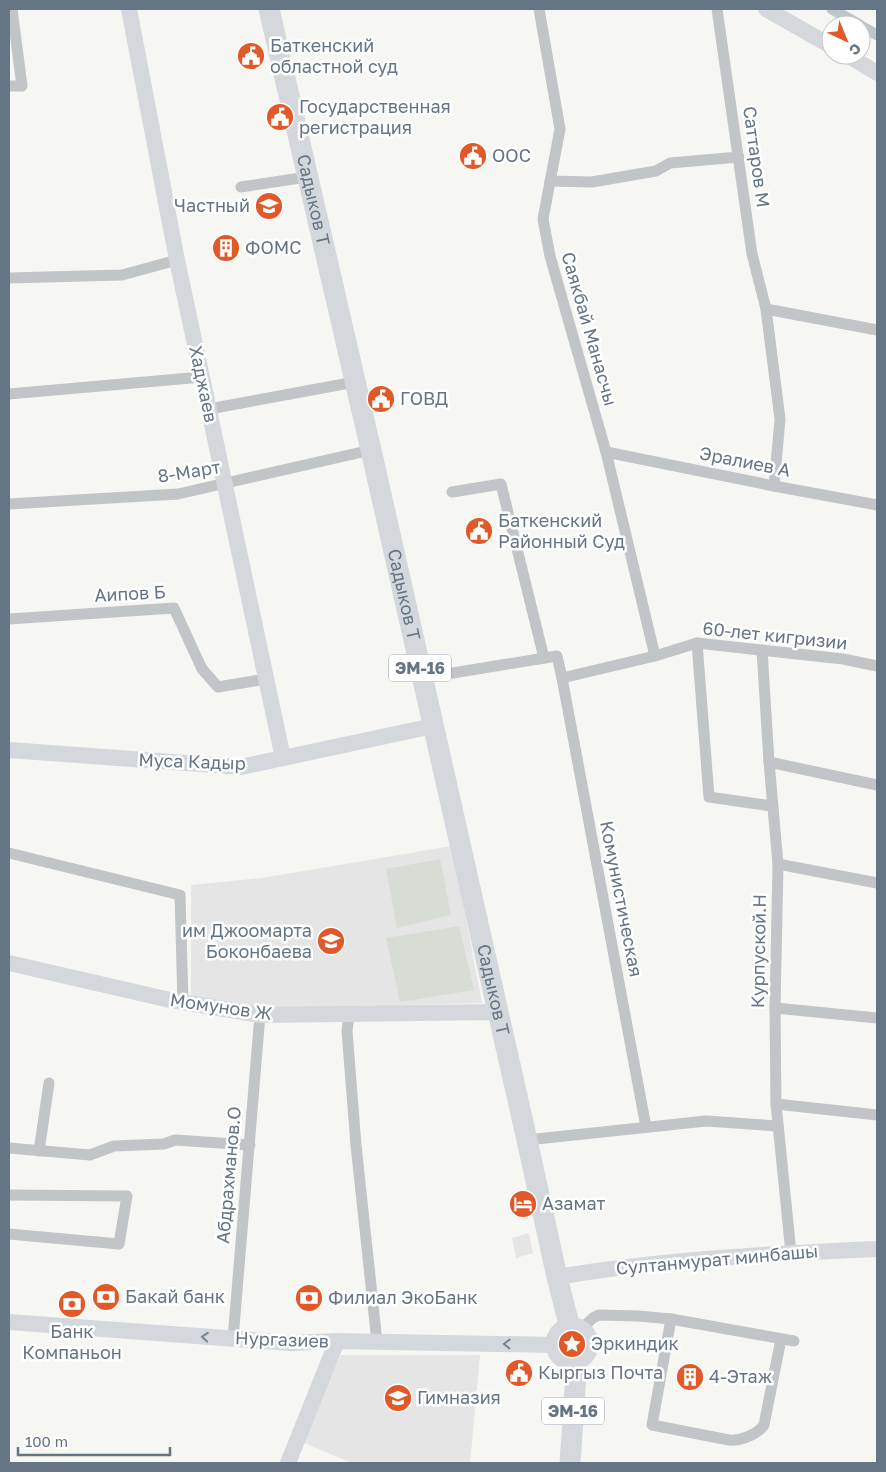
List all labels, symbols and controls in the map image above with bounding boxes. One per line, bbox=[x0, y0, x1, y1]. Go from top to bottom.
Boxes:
north arrow bbox=[821, 15, 871, 65]
place label: Баткенский областной суд bbox=[270, 34, 398, 77]
text: С bbox=[846, 40, 865, 59]
public building icon: Баткенский областной суд bbox=[236, 41, 266, 71]
place label: Государственная регистрация bbox=[299, 95, 451, 138]
public building icon: Государственная регистрация bbox=[265, 102, 295, 132]
street label: Саттаров М bbox=[739, 105, 775, 209]
public building icon: ООС bbox=[458, 141, 488, 171]
place label: ООС bbox=[492, 144, 531, 166]
street label: Садыков Т bbox=[293, 152, 335, 248]
school or university icon: Частный bbox=[254, 191, 284, 221]
place label: Частный bbox=[174, 194, 250, 216]
building icon: ФОМС bbox=[211, 233, 241, 263]
place label: ФОМС bbox=[245, 236, 302, 258]
street label: Саякбай Манасчы bbox=[557, 249, 622, 408]
street label: Хаджаев bbox=[185, 343, 223, 424]
public building icon: ГОВД bbox=[366, 384, 396, 414]
place label: ГОВД bbox=[400, 387, 448, 409]
street label: Эралиев А bbox=[698, 441, 793, 481]
street label: 8-Март bbox=[156, 455, 222, 487]
place label: Баткенский Районный Суд bbox=[498, 509, 625, 552]
public building icon: Баткенский Районный Суд bbox=[464, 516, 494, 546]
street label: Садыков Т bbox=[384, 547, 426, 642]
street label: Аипов Б bbox=[94, 580, 166, 606]
street label: 60-лет кигризии bbox=[702, 616, 849, 654]
road number: ЭМ-16 bbox=[389, 654, 451, 681]
street label: Муса Кадыр bbox=[138, 748, 246, 774]
street label: Комунистическая bbox=[596, 819, 648, 979]
street label: Курпуской.Н bbox=[746, 894, 770, 1008]
place label: им Джоомарта Боконбаева bbox=[182, 919, 312, 962]
school or university icon: им Джоомарта Боконбаева bbox=[316, 926, 346, 956]
street label: Садыков Т bbox=[473, 942, 515, 1037]
street label: Момунов Ж bbox=[169, 988, 274, 1024]
street label: Абдрахманов.О bbox=[211, 1105, 245, 1244]
hotel icon: Азамат bbox=[508, 1189, 538, 1219]
place label: Азамат bbox=[542, 1192, 605, 1214]
street label: Султанмурат минбашы bbox=[615, 1239, 819, 1279]
bank icon: Бакай банк bbox=[91, 1282, 121, 1312]
bank icon: Филиал ЭкоБанк bbox=[294, 1283, 324, 1313]
place label: Бакай банк bbox=[125, 1285, 225, 1307]
place label: Филиал ЭкоБанк bbox=[328, 1286, 478, 1308]
bank icon: Банк Компаньон bbox=[57, 1289, 87, 1319]
place label: Банк Компаньон bbox=[22, 1320, 122, 1363]
street label: Нургазиев bbox=[235, 1326, 329, 1352]
place icon: Эркиндик bbox=[557, 1329, 587, 1359]
one-way arrow bbox=[200, 1331, 208, 1342]
place label: Эркиндик bbox=[591, 1332, 679, 1354]
one-way arrow bbox=[503, 1339, 510, 1349]
public building icon: Кыргыз Почта bbox=[504, 1358, 534, 1388]
place label: Кыргыз Почта bbox=[538, 1361, 663, 1383]
building icon: 4-Этаж bbox=[675, 1362, 705, 1392]
place label: 4-Этаж bbox=[709, 1365, 772, 1387]
school or university icon: Гимназия bbox=[383, 1383, 413, 1413]
place label: Гимназия bbox=[417, 1386, 501, 1408]
road number: ЭМ-16 bbox=[542, 1398, 604, 1424]
scale bar bbox=[18, 1424, 170, 1456]
text: 100 m bbox=[25, 1432, 68, 1450]

